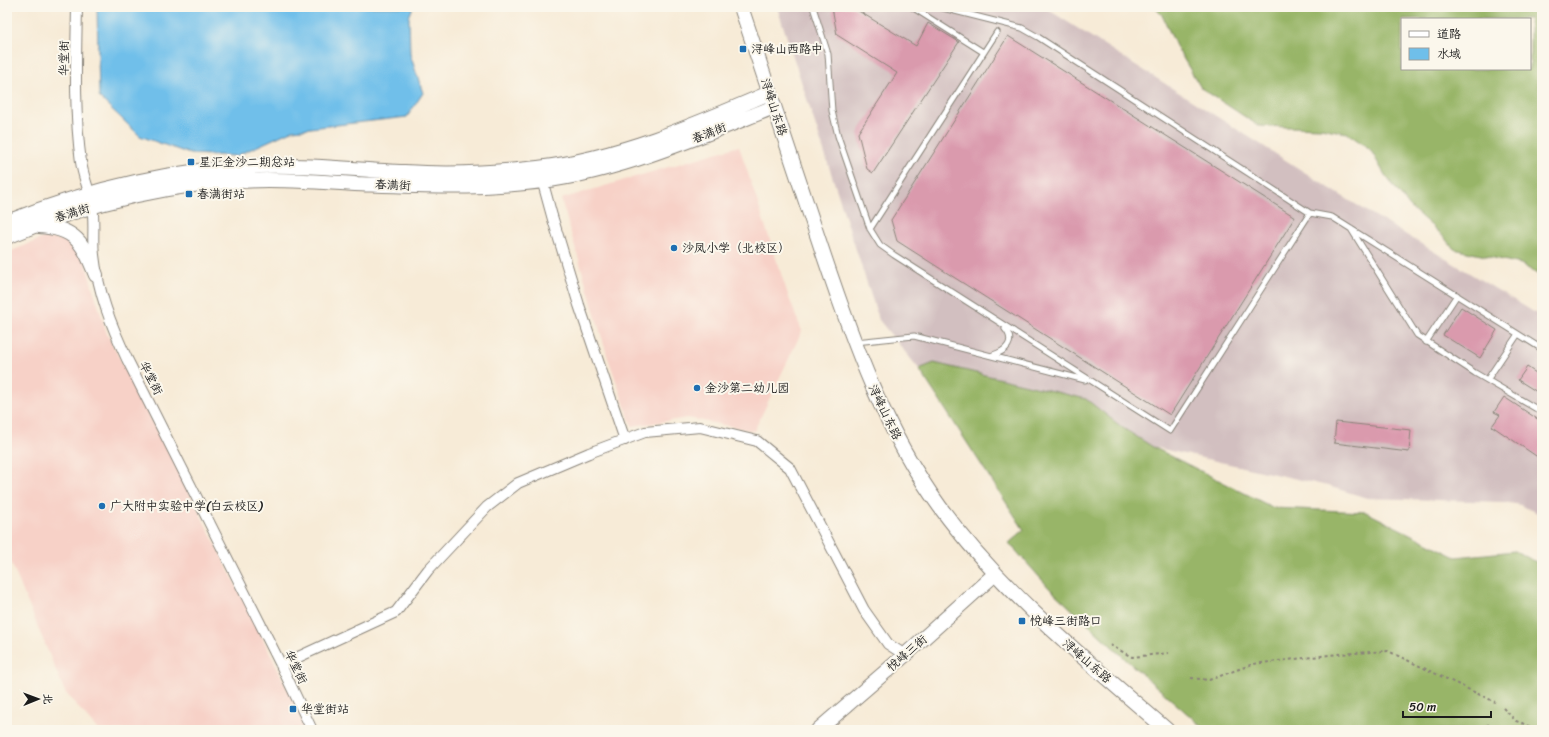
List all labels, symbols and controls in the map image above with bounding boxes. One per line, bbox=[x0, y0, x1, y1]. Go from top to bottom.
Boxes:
legend bbox=[1401, 18, 1531, 70]
text: 道路 bbox=[1437, 23, 1461, 45]
place label: 浔峰山西路中 bbox=[751, 38, 823, 60]
street label: 华堂街 bbox=[53, 40, 75, 76]
text: 水域 bbox=[1437, 43, 1461, 65]
marker: 浔峰山西路中 bbox=[738, 44, 748, 54]
street label: 浔峰山东路 bbox=[754, 75, 794, 139]
street label: 春满街 bbox=[688, 116, 730, 150]
place label: 星汇金沙二期总站 bbox=[199, 151, 295, 173]
marker: 星汇金沙二期总站 bbox=[186, 157, 196, 167]
street label: 春满街 bbox=[375, 173, 411, 197]
place label: 春满街站 bbox=[197, 183, 245, 205]
marker: 春满街站 bbox=[184, 189, 194, 199]
street label: 春满街 bbox=[52, 197, 92, 229]
place label: 沙凤小学（北校区） bbox=[682, 237, 790, 259]
marker: 沙凤小学（北校区） bbox=[669, 243, 679, 253]
street label: 华堂街 bbox=[133, 357, 169, 399]
place label: 金沙第二幼儿园 bbox=[705, 377, 789, 399]
street label: 浔峰山东路 bbox=[862, 380, 908, 444]
marker: 金沙第二幼儿园 bbox=[692, 383, 702, 393]
place label: 广大附中实验中学(白云校区) bbox=[110, 495, 263, 517]
marker: 广大附中实验中学(白云校区) bbox=[97, 501, 107, 511]
place label: 悦峰三街路口 bbox=[1030, 610, 1102, 632]
marker: 悦峰三街路口 bbox=[1017, 616, 1027, 626]
street label: 悦峰三街 bbox=[882, 629, 932, 677]
street label: 浔峰山东路 bbox=[1057, 633, 1117, 689]
street label: 华堂街 bbox=[278, 646, 314, 688]
north arrow bbox=[18, 679, 58, 719]
text: 北 bbox=[38, 693, 57, 704]
scale bar bbox=[1403, 693, 1491, 719]
text: 50 m bbox=[1409, 696, 1436, 718]
place label: 华堂街站 bbox=[301, 698, 349, 720]
marker: 华堂街站 bbox=[288, 704, 298, 714]

